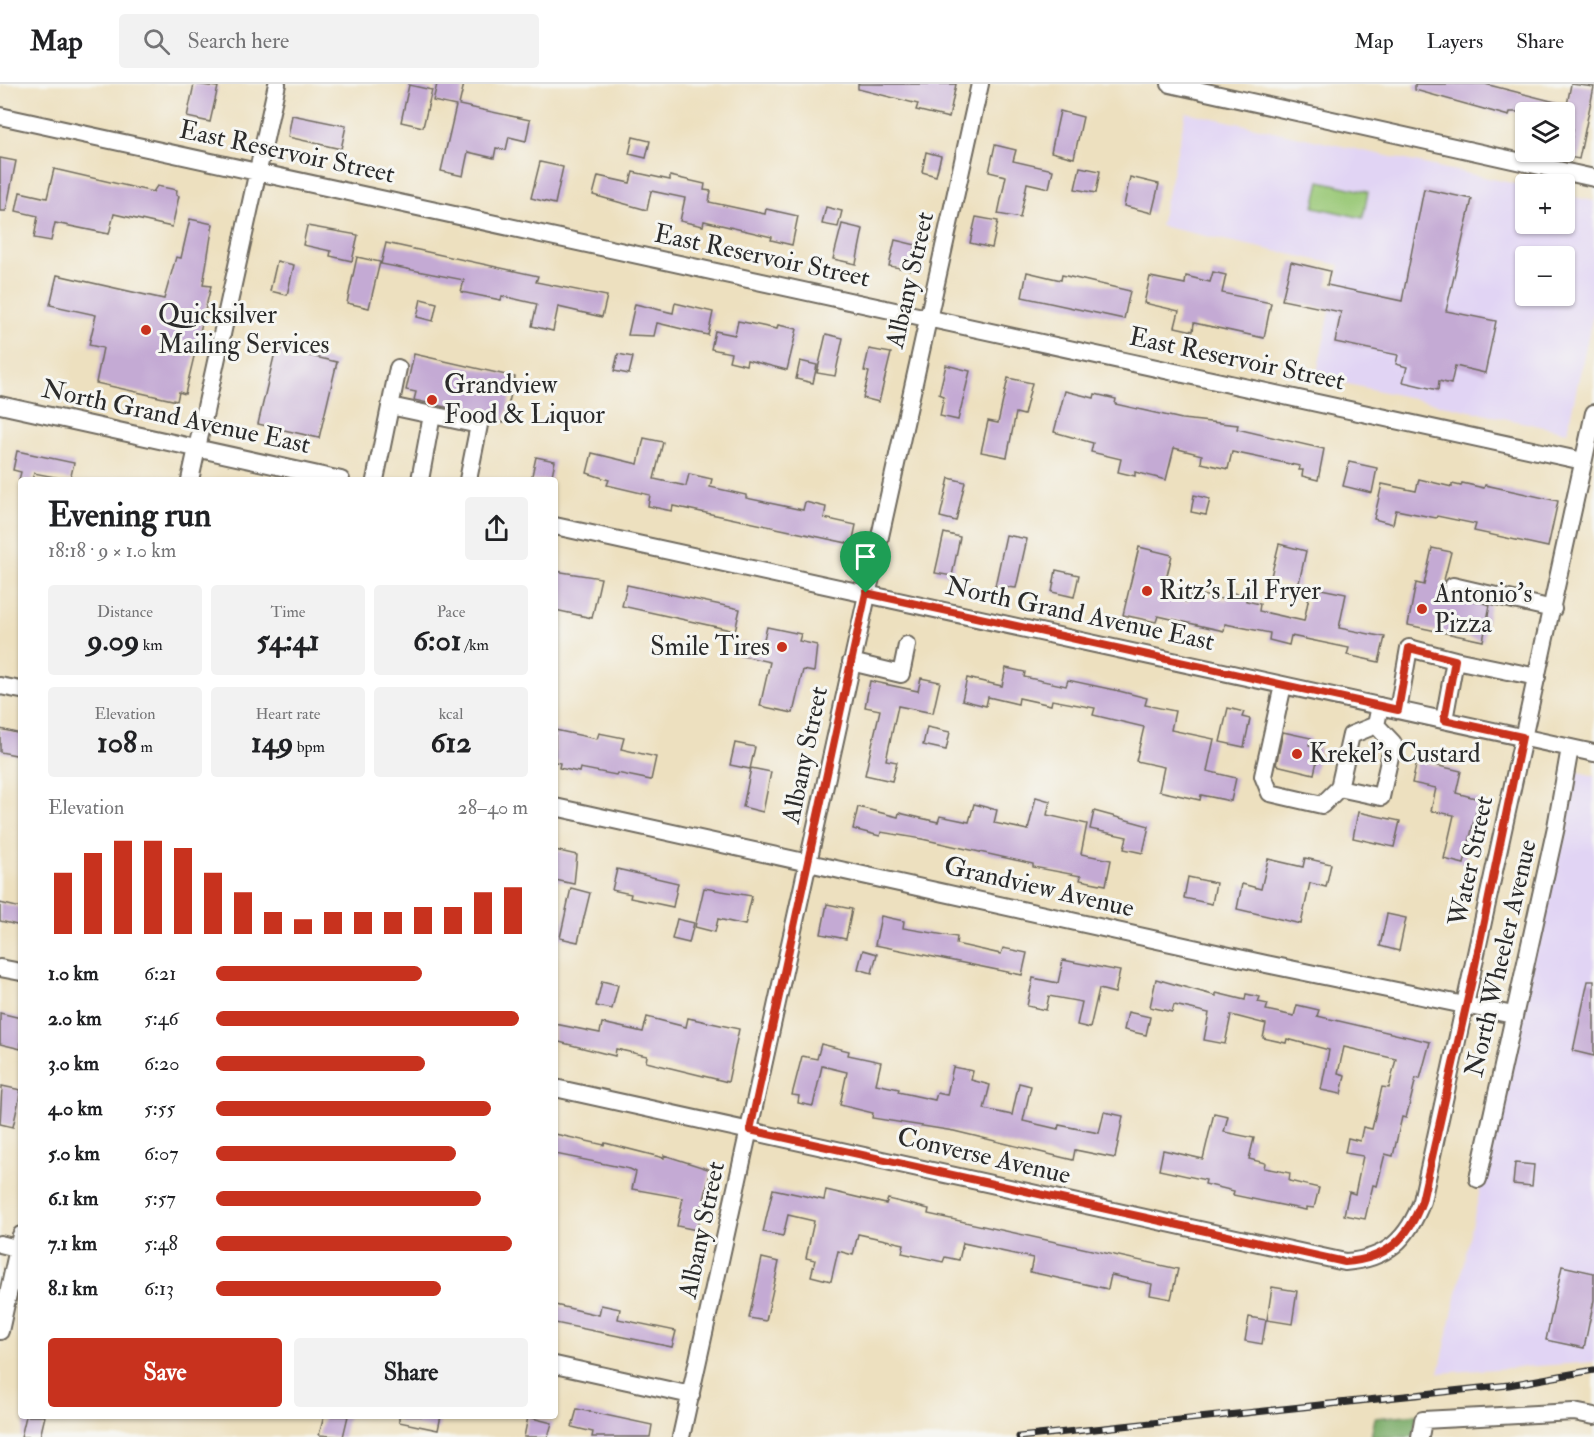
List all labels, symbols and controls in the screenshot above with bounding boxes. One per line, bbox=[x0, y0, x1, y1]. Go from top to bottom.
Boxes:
search box bbox=[119, 14, 539, 68]
text: Map bbox=[30, 24, 83, 59]
icon: search bbox=[140, 25, 173, 58]
text: Search here bbox=[188, 27, 289, 55]
text: Map bbox=[1354, 28, 1394, 55]
text: Layers bbox=[1427, 28, 1483, 55]
text: Share bbox=[1516, 28, 1564, 55]
map controls bbox=[1515, 102, 1575, 306]
button: layers bbox=[1515, 102, 1575, 162]
street label: East Reservoir Street bbox=[176, 114, 398, 190]
button: + bbox=[1515, 174, 1575, 234]
street label: Albany Street bbox=[879, 209, 941, 352]
street label: East Reservoir Street bbox=[651, 218, 873, 294]
button: − bbox=[1515, 246, 1575, 306]
place label: Quicksilver Mailing Services bbox=[158, 299, 329, 361]
street label: East Reservoir Street bbox=[1126, 321, 1348, 397]
marker: Quicksilver Mailing Services bbox=[139, 323, 153, 337]
place label: Grandview Food & Liquor bbox=[444, 369, 605, 431]
street label: North Grand Avenue East bbox=[39, 373, 313, 461]
marker: Grandview Food & Liquor bbox=[425, 393, 439, 407]
text: Evening run bbox=[48, 495, 211, 536]
button: share bbox=[465, 497, 528, 560]
pin bbox=[840, 531, 891, 593]
text: 18:18 · 9 × 1.0 km bbox=[48, 538, 176, 563]
icon: arrive bbox=[849, 540, 882, 573]
street label: North Grand Avenue East bbox=[943, 570, 1217, 658]
place label: Ritz's Lil Fryer bbox=[1159, 575, 1321, 607]
place label: Antonio's Pizza bbox=[1433, 578, 1533, 640]
marker: Ritz's Lil Fryer bbox=[1140, 584, 1154, 598]
text: Distance bbox=[97, 602, 153, 622]
text: Time bbox=[271, 602, 305, 622]
text: Pace bbox=[437, 602, 465, 622]
marker: Antonio's Pizza bbox=[1415, 602, 1429, 616]
text: 9.09 bbox=[87, 622, 139, 659]
text: 54:41 bbox=[257, 622, 319, 659]
text: 6:01 bbox=[413, 622, 461, 659]
place label: Smile Tires bbox=[650, 631, 770, 663]
text: km bbox=[139, 635, 163, 655]
text: /km bbox=[461, 635, 489, 655]
marker: Smile Tires bbox=[775, 640, 789, 654]
street label: Albany Street bbox=[775, 684, 835, 827]
text: Elevation bbox=[95, 704, 155, 724]
text: Heart rate bbox=[255, 704, 321, 724]
text: kcal bbox=[439, 704, 463, 724]
text: 108 bbox=[97, 724, 137, 761]
text: 149 bbox=[251, 724, 293, 761]
text: 612 bbox=[431, 724, 471, 761]
text: m bbox=[137, 737, 153, 757]
text: bpm bbox=[293, 737, 325, 757]
place label: Krekel's Custard bbox=[1309, 738, 1481, 770]
marker: Krekel's Custard bbox=[1290, 747, 1304, 761]
street label: Water Street bbox=[1441, 793, 1500, 930]
text: Elevation bbox=[48, 795, 124, 820]
text: 28–40 m bbox=[458, 795, 528, 820]
street label: North Wheeler Avenue bbox=[1458, 836, 1544, 1080]
street label: Grandview Avenue bbox=[941, 850, 1137, 924]
text: 1.0 km bbox=[48, 961, 99, 986]
text: 6:21 bbox=[144, 961, 176, 986]
text: 2.0 km bbox=[48, 1006, 102, 1031]
text: 5:46 bbox=[144, 1006, 179, 1031]
text: 3.0 km bbox=[48, 1051, 99, 1076]
text: 6:20 bbox=[144, 1051, 179, 1076]
text: 4.0 km bbox=[48, 1096, 103, 1121]
text: 5:55 bbox=[144, 1096, 175, 1121]
street label: Converse Avenue bbox=[894, 1121, 1074, 1191]
text: 5.0 km bbox=[48, 1141, 100, 1166]
text: 6:07 bbox=[144, 1141, 178, 1166]
street label: Albany Street bbox=[672, 1159, 732, 1302]
text: 6.1 km bbox=[48, 1186, 98, 1211]
text: 5:57 bbox=[144, 1186, 176, 1211]
text: 7.1 km bbox=[48, 1231, 97, 1256]
text: 5:48 bbox=[144, 1231, 178, 1256]
text: 8.1 km bbox=[48, 1276, 98, 1301]
text: 6:13 bbox=[144, 1276, 174, 1301]
button: Save bbox=[48, 1338, 282, 1407]
button: Share bbox=[294, 1338, 528, 1407]

